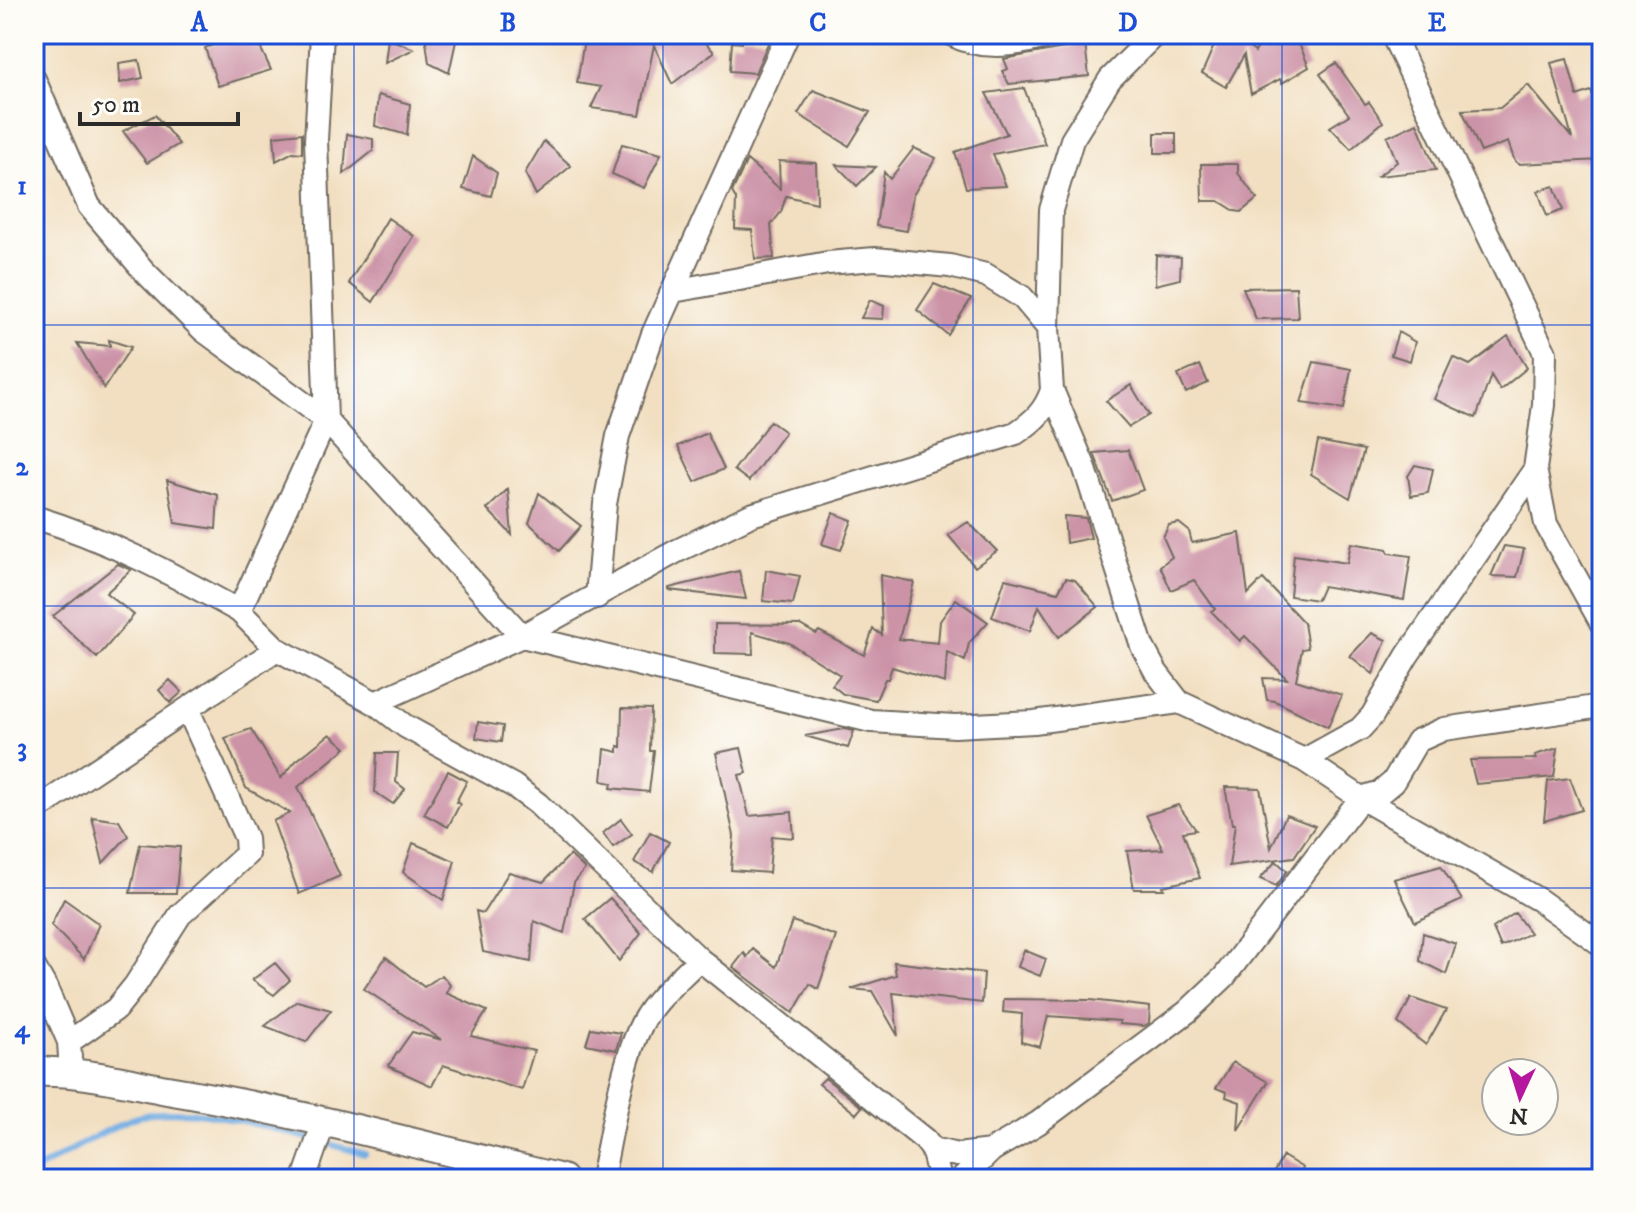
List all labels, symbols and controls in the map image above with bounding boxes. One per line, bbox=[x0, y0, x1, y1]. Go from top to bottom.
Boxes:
text: A bbox=[190, 7, 209, 40]
text: B bbox=[500, 7, 516, 40]
text: C bbox=[809, 7, 827, 40]
text: D bbox=[1118, 7, 1138, 40]
text: E bbox=[1428, 7, 1446, 40]
scale bar bbox=[80, 76, 238, 126]
text: 50 m bbox=[92, 90, 140, 120]
text: 1 bbox=[17, 170, 27, 203]
text: 2 bbox=[16, 451, 30, 484]
text: 3 bbox=[17, 732, 27, 765]
text: 4 bbox=[15, 1013, 31, 1046]
north arrow bbox=[1480, 1057, 1560, 1137]
text: N bbox=[1509, 1101, 1529, 1130]

